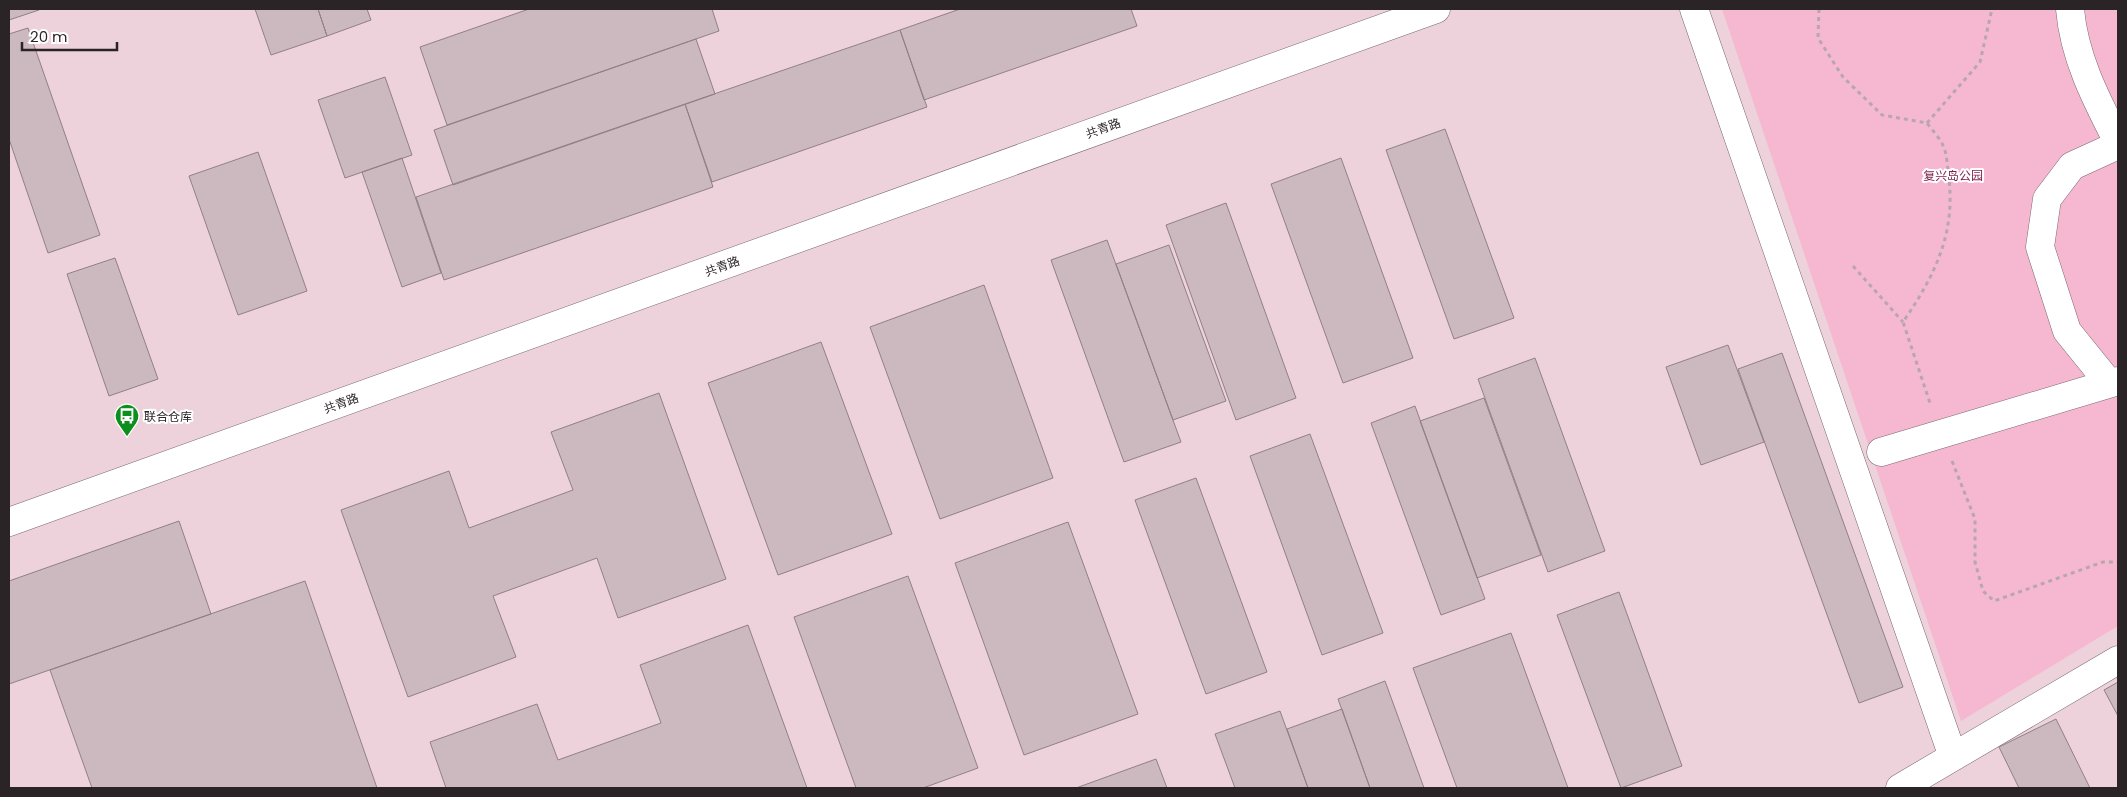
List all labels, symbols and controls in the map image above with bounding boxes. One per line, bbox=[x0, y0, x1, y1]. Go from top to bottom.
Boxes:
scale bar bbox=[22, 20, 118, 52]
text: 20 m bbox=[30, 26, 68, 47]
street label: 共青路 bbox=[1083, 114, 1123, 142]
park label: 复兴岛公园 bbox=[1923, 167, 1983, 184]
street label: 共青路 bbox=[702, 252, 742, 280]
street label: 共青路 bbox=[321, 389, 361, 417]
bus stop icon: 联合仓库 bbox=[114, 403, 140, 437]
place label: 联合仓库 bbox=[144, 408, 192, 425]

